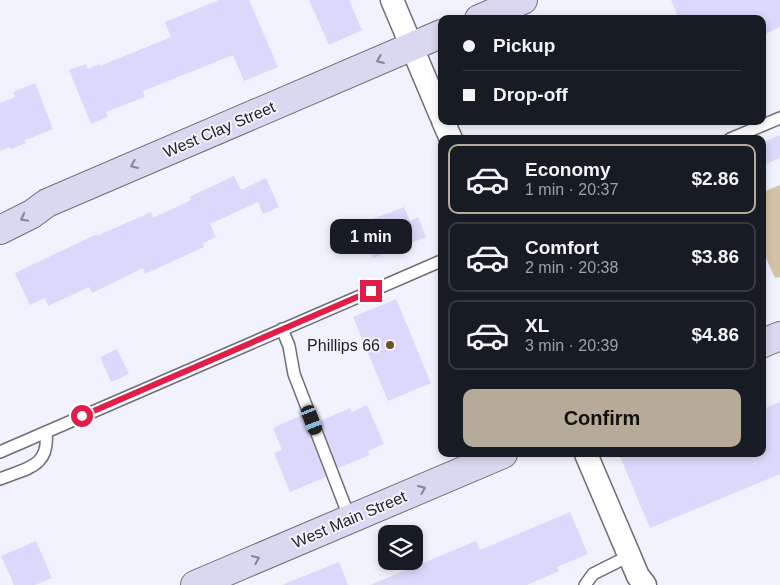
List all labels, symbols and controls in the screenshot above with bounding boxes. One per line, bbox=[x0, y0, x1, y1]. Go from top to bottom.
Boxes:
text: Pickup bbox=[493, 35, 555, 56]
one-way arrow bbox=[376, 54, 385, 65]
text: Drop-off bbox=[493, 84, 568, 105]
street label: West Clay Street bbox=[161, 98, 278, 161]
icon: car bbox=[465, 157, 510, 202]
one-way arrow bbox=[130, 159, 139, 170]
text: Economy bbox=[525, 159, 611, 180]
text: $2.86 bbox=[691, 168, 739, 189]
text: 1 min · 20:37 bbox=[525, 181, 618, 198]
one-way arrow bbox=[21, 212, 30, 222]
callout: 1 min bbox=[330, 218, 412, 254]
text: 1 min bbox=[350, 228, 392, 245]
icon: car bbox=[465, 235, 510, 280]
text: Comfort bbox=[525, 237, 599, 258]
text: $3.86 bbox=[691, 246, 739, 267]
text: 2 min · 20:38 bbox=[525, 259, 618, 276]
route end bbox=[360, 280, 382, 302]
icon: car bbox=[465, 313, 510, 358]
text: XL bbox=[525, 315, 549, 336]
text: $4.86 bbox=[691, 324, 739, 345]
place label: Phillips 66 bbox=[307, 337, 380, 354]
text: 3 min · 20:39 bbox=[525, 337, 618, 354]
marker: Phillips 66 bbox=[384, 339, 396, 351]
button: Confirm bbox=[463, 389, 741, 447]
car bbox=[299, 403, 324, 437]
route start bbox=[71, 405, 93, 427]
one-way arrow bbox=[417, 484, 426, 495]
street label: West Main Street bbox=[290, 488, 409, 551]
map controls bbox=[378, 525, 423, 570]
button: layers bbox=[378, 525, 423, 570]
one-way arrow bbox=[251, 555, 260, 565]

